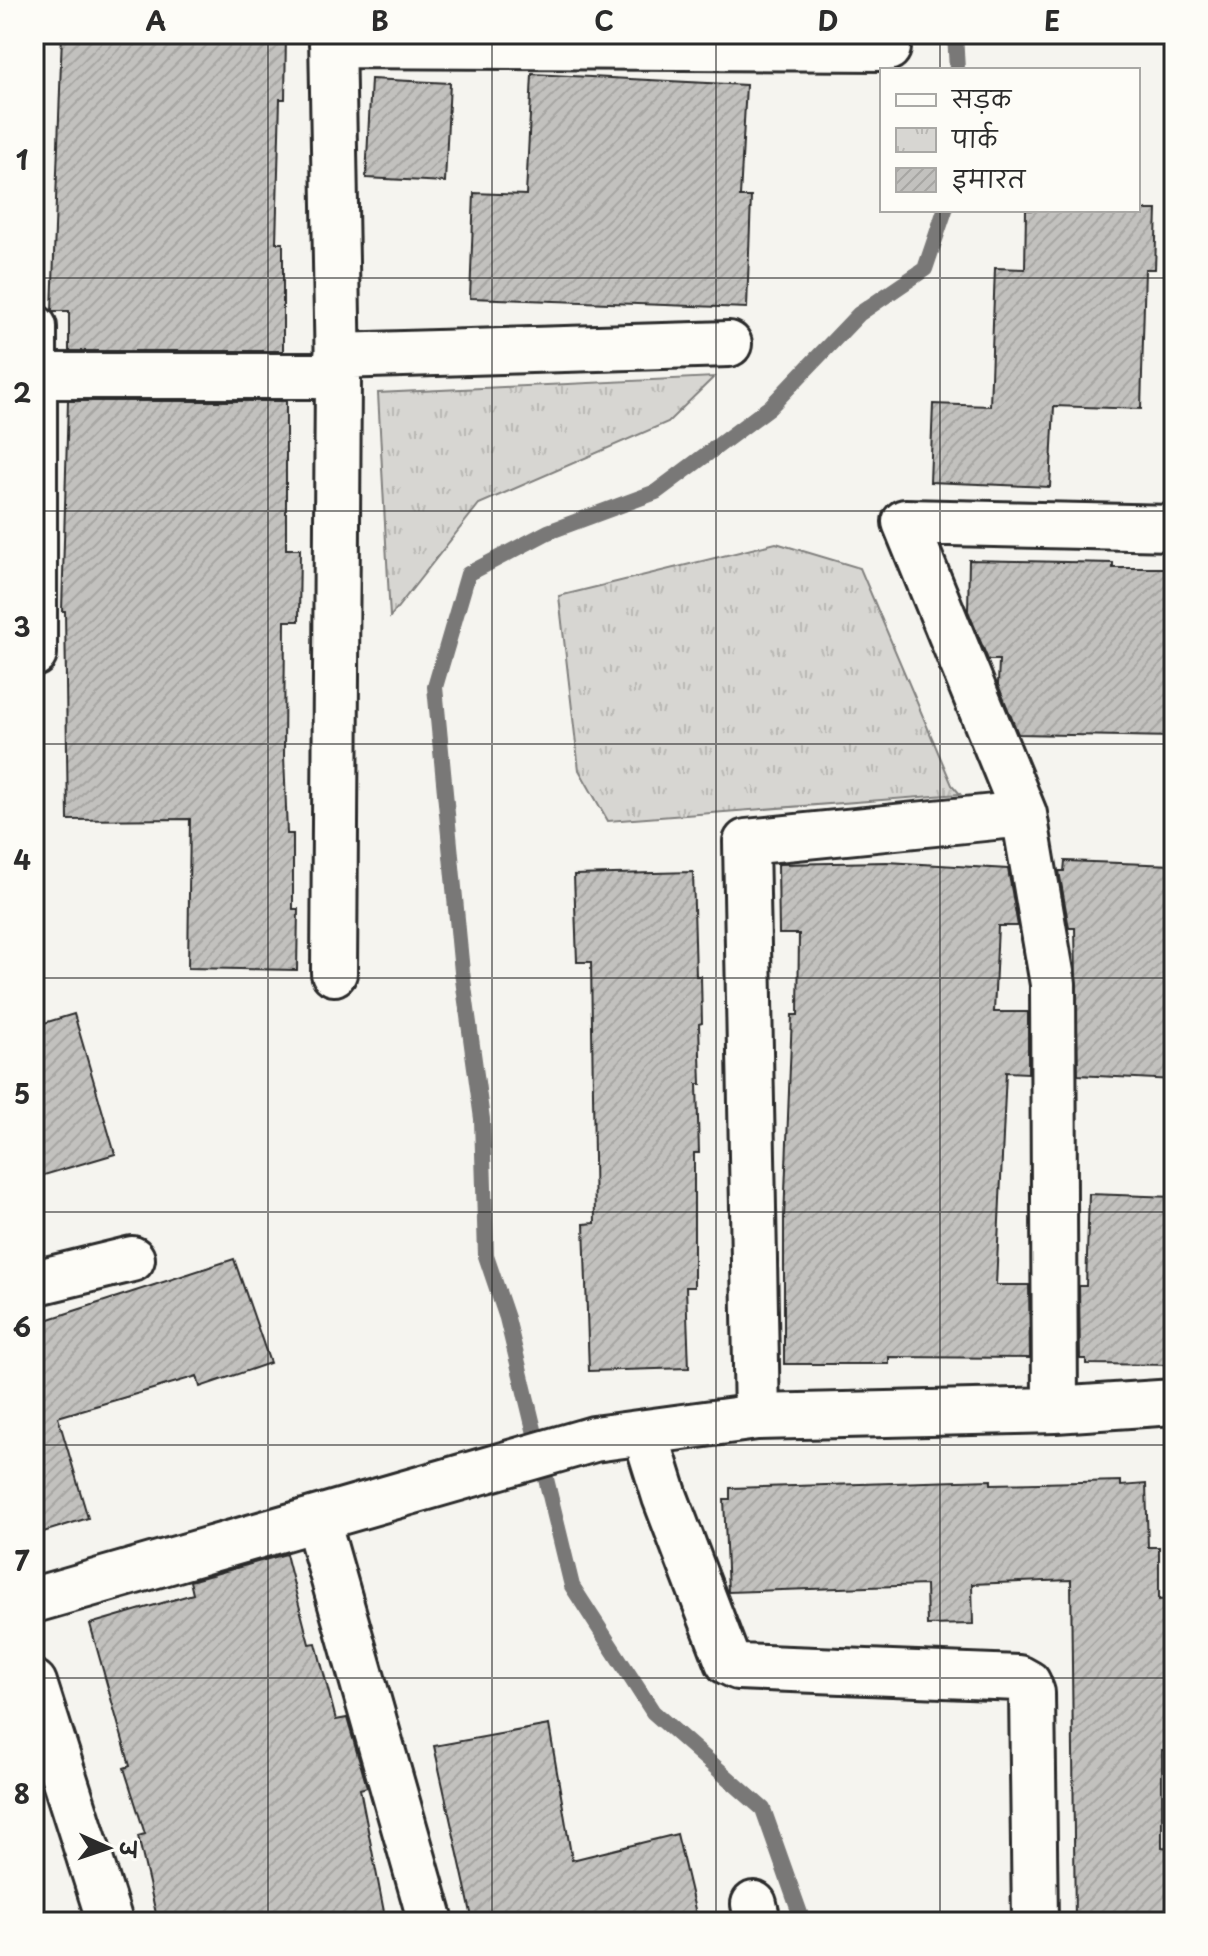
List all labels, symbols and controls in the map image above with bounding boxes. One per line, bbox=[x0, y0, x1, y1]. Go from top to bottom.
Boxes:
text: A bbox=[146, 1, 166, 40]
text: B bbox=[371, 1, 389, 40]
text: C bbox=[594, 1, 614, 40]
text: D bbox=[818, 1, 838, 40]
text: E bbox=[1044, 1, 1060, 40]
legend bbox=[880, 68, 1140, 212]
text: सड़क bbox=[950, 80, 1013, 116]
text: पार्क bbox=[950, 120, 999, 156]
text: 1 bbox=[16, 140, 28, 179]
text: इमारत bbox=[952, 160, 1027, 196]
text: 2 bbox=[13, 373, 31, 412]
text: 3 bbox=[13, 607, 31, 646]
text: 4 bbox=[13, 840, 31, 879]
text: 5 bbox=[14, 1074, 30, 1113]
text: 6 bbox=[13, 1307, 31, 1346]
text: 7 bbox=[15, 1541, 30, 1580]
text: 8 bbox=[14, 1774, 30, 1813]
north arrow bbox=[68, 1808, 148, 1888]
text: उ bbox=[112, 1839, 146, 1860]

